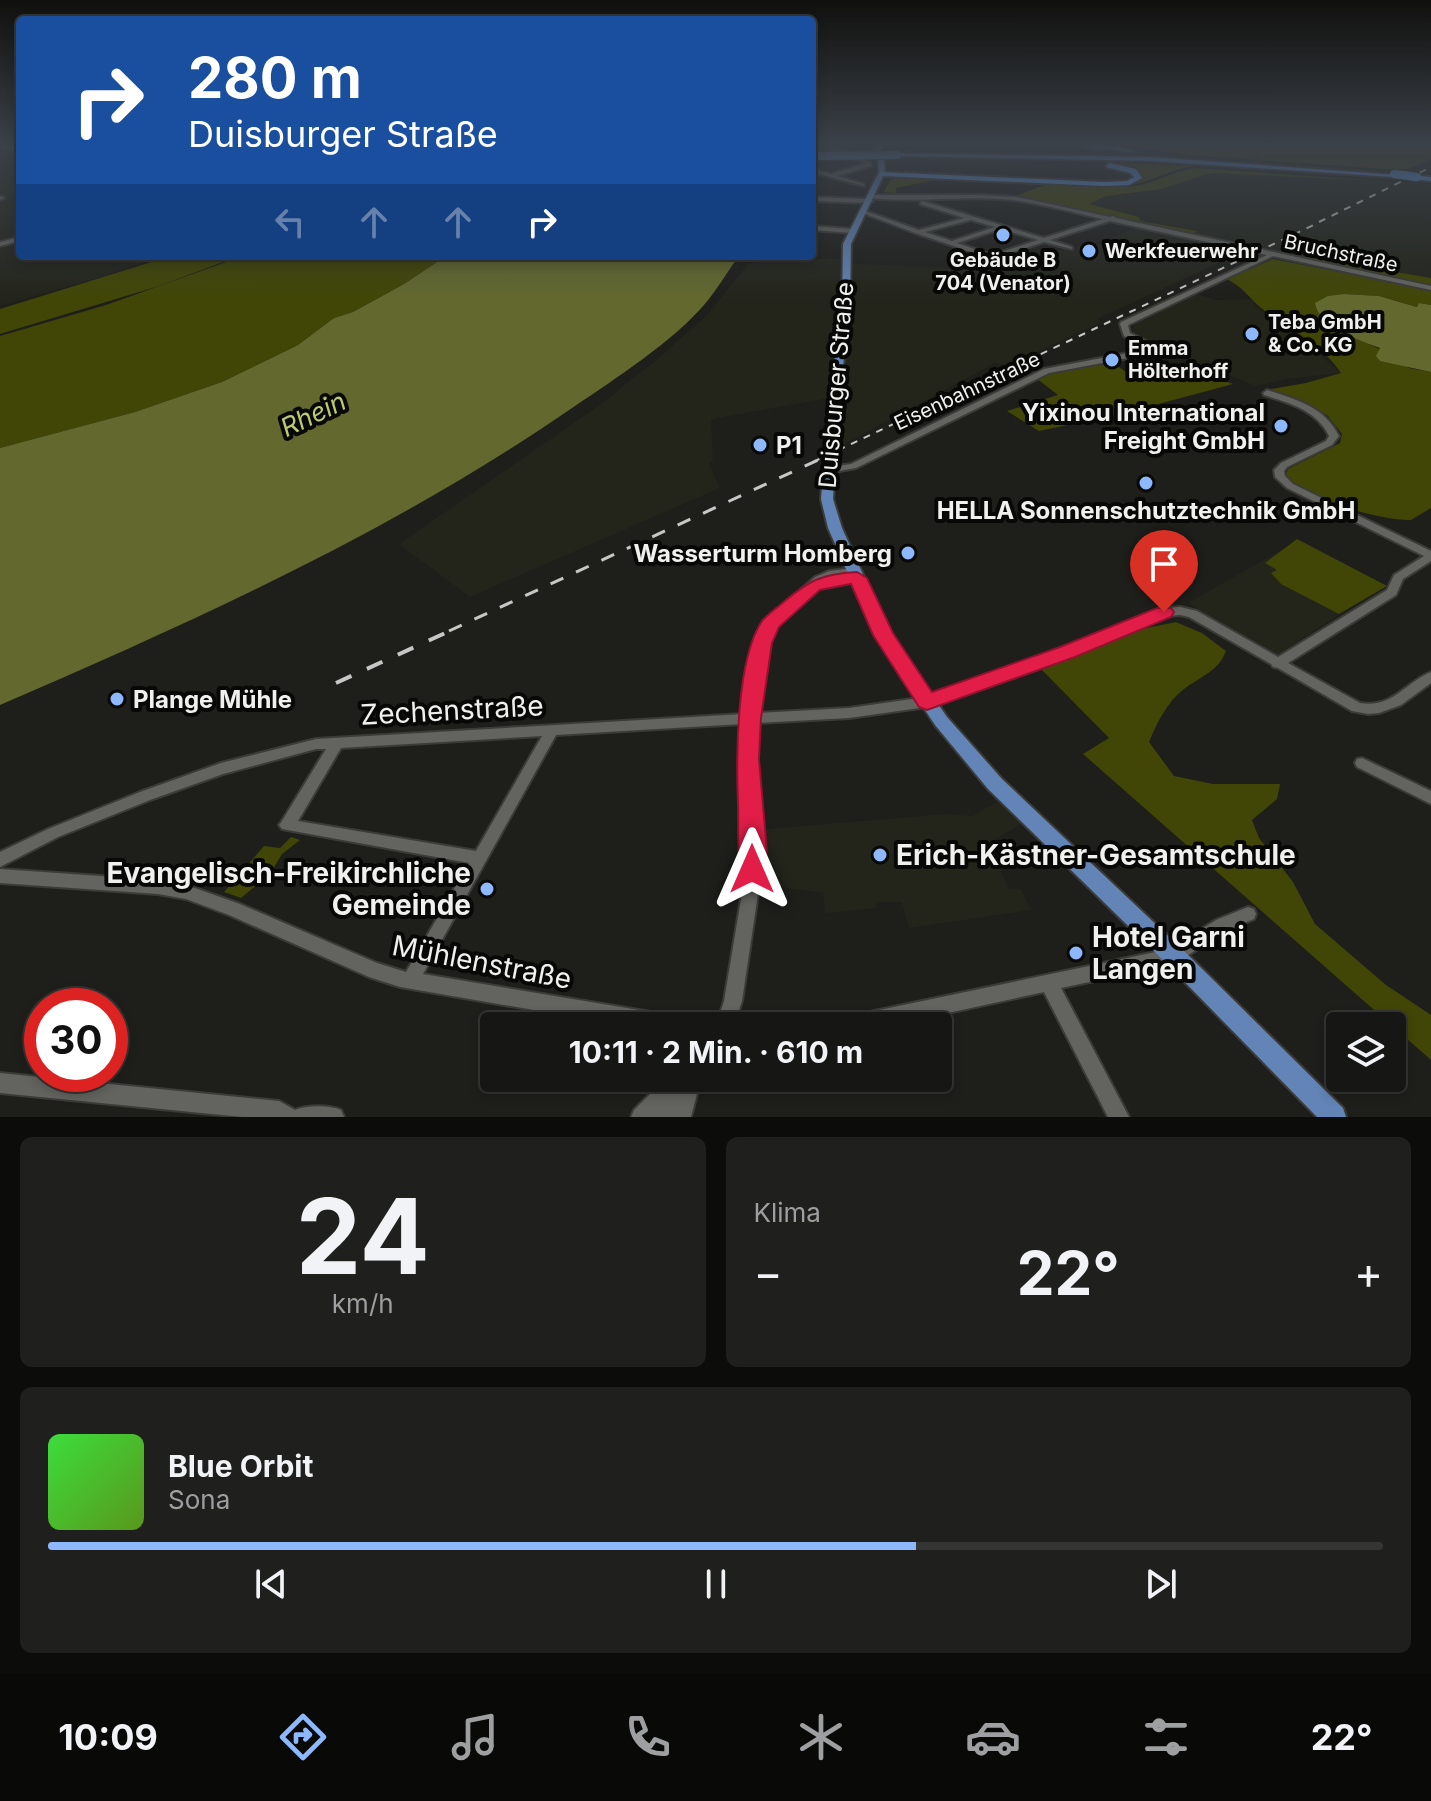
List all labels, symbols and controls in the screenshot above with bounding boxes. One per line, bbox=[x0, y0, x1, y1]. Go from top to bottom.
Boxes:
text: 280 m bbox=[188, 44, 362, 112]
icon: right bbox=[56, 48, 160, 152]
text: Duisburger Straße bbox=[188, 112, 498, 156]
icon: left bbox=[268, 200, 312, 244]
icon: ahead bbox=[352, 200, 396, 244]
icon: ahead bbox=[436, 200, 480, 244]
icon: right bbox=[520, 200, 564, 244]
marker: Gebäude B 704 (Venator) bbox=[994, 226, 1012, 244]
street label: Bruchstraße bbox=[1282, 229, 1400, 277]
place label: Werkfeuerwehr bbox=[1105, 239, 1258, 263]
marker: Werkfeuerwehr bbox=[1080, 242, 1098, 260]
place label: Gebäude B 704 (Venator) bbox=[935, 248, 1071, 295]
street label: Duisburger Straße bbox=[813, 281, 859, 489]
place label: Teba GmbH & Co. KG bbox=[1268, 310, 1382, 357]
marker: Teba GmbH & Co. KG bbox=[1243, 325, 1261, 343]
place label: Emma Hölterhoff bbox=[1128, 336, 1228, 383]
street label: Eisenbahnstraße bbox=[890, 347, 1044, 435]
marker: Emma Hölterhoff bbox=[1103, 351, 1121, 369]
water label: Rhein bbox=[275, 385, 351, 443]
place label: Yixinou International Freight GmbH bbox=[1022, 398, 1265, 455]
marker: Yixinou International Freight GmbH bbox=[1272, 417, 1290, 435]
place label: P1 bbox=[776, 431, 802, 460]
marker: P1 bbox=[751, 436, 769, 454]
marker: HELLA Sonnenschutztechnik GmbH bbox=[1137, 474, 1155, 492]
place label: HELLA Sonnenschutztechnik GmbH bbox=[937, 496, 1355, 525]
pin bbox=[1130, 530, 1198, 612]
place label: Wasserturm Homberg bbox=[634, 539, 892, 568]
icon: arrive bbox=[1142, 542, 1186, 586]
marker: Wasserturm Homberg bbox=[899, 544, 917, 562]
place label: Plange Mühle bbox=[133, 685, 292, 714]
street label: Zechenstraße bbox=[360, 688, 544, 732]
marker: Plange Mühle bbox=[108, 690, 126, 708]
position arrow bbox=[710, 827, 794, 911]
place label: Erich-Kästner-Gesamtschule bbox=[896, 838, 1296, 872]
marker: Erich-Kästner-Gesamtschule bbox=[871, 846, 889, 864]
place label: Evangelisch-Freikirchliche Gemeinde bbox=[106, 856, 471, 922]
marker: Evangelisch-Freikirchliche Gemeinde bbox=[478, 880, 496, 898]
place label: Hotel Garni Langen bbox=[1092, 920, 1245, 986]
street label: Mühlenstraße bbox=[390, 928, 574, 996]
marker: Hotel Garni Langen bbox=[1067, 944, 1085, 962]
speed limit sign: 30 bbox=[24, 988, 128, 1092]
map controls bbox=[1326, 1012, 1406, 1092]
button: layers bbox=[1326, 1012, 1406, 1092]
text: 10:11 · 2 Min. · 610 m bbox=[569, 1034, 863, 1070]
text: 24 bbox=[296, 1173, 430, 1299]
text: Klima bbox=[754, 1197, 821, 1228]
text: 22° bbox=[1017, 1237, 1120, 1309]
text: − bbox=[754, 1246, 783, 1300]
text: + bbox=[1354, 1246, 1383, 1300]
text: km/h bbox=[332, 1288, 394, 1319]
text: Blue Orbit bbox=[168, 1448, 313, 1484]
text: Sona bbox=[168, 1484, 230, 1515]
icon: previous bbox=[249, 1562, 293, 1606]
icon: pause bbox=[694, 1562, 738, 1606]
icon: next bbox=[1139, 1562, 1183, 1606]
icon: directions bbox=[275, 1709, 331, 1765]
icon: music bbox=[447, 1709, 503, 1765]
icon: phone bbox=[620, 1709, 676, 1765]
icon: climate bbox=[793, 1709, 849, 1765]
icon: car bbox=[965, 1709, 1021, 1765]
icon: filters bbox=[1138, 1709, 1194, 1765]
text: 10:09 bbox=[58, 1715, 158, 1759]
text: 22° bbox=[1311, 1715, 1373, 1759]

